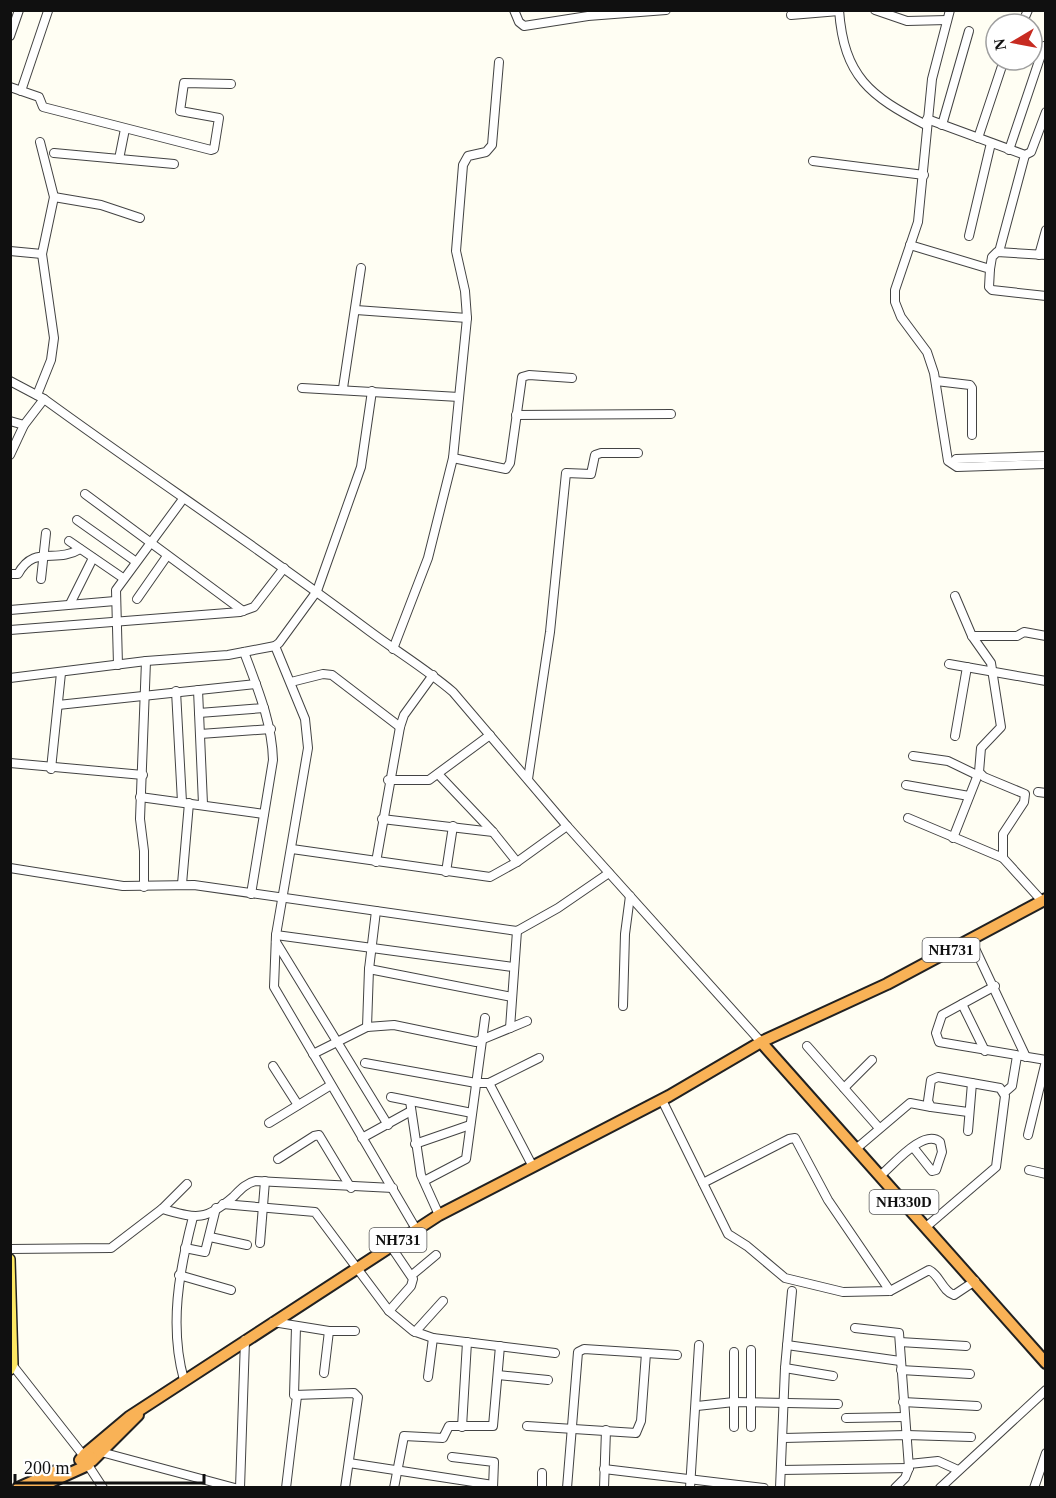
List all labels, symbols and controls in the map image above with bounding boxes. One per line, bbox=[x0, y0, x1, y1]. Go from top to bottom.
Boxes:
north arrow bbox=[984, 12, 1044, 72]
text: N bbox=[990, 37, 1009, 52]
road number: NH731 bbox=[922, 938, 980, 962]
road number: NH330D bbox=[870, 1190, 938, 1214]
road number: NH731 bbox=[370, 1228, 426, 1252]
scale bar bbox=[15, 1447, 204, 1485]
text: 200 m bbox=[24, 1458, 70, 1478]

